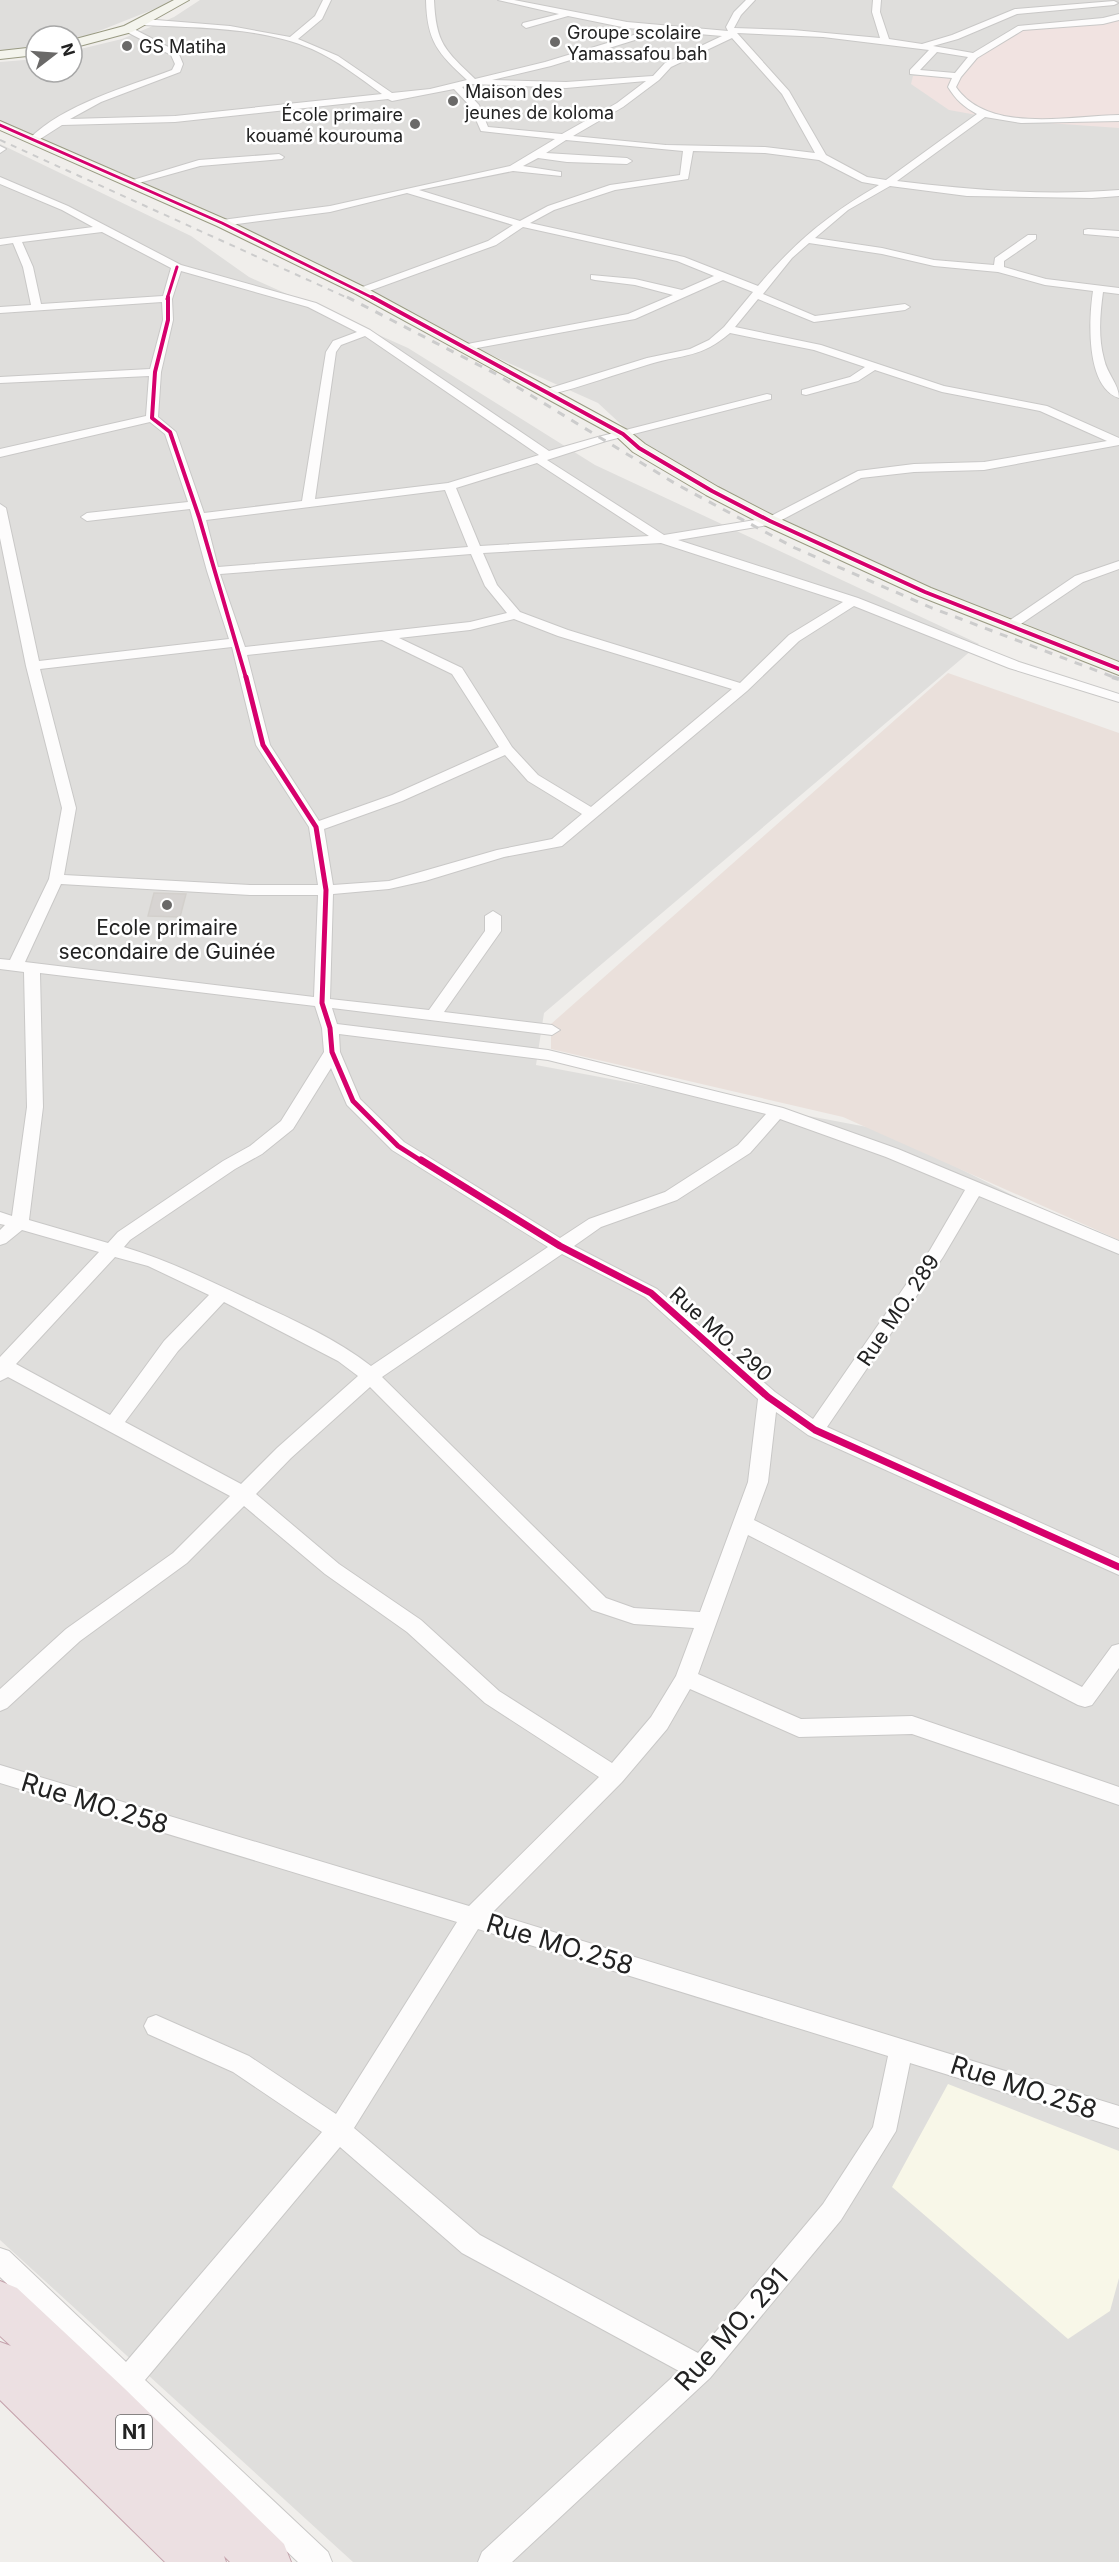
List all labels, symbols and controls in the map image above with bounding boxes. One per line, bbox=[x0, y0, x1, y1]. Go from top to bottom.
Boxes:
place label: Groupe scolaire Yamassafou bah bbox=[567, 22, 708, 64]
north arrow bbox=[24, 24, 84, 84]
marker: Groupe scolaire Yamassafou bah bbox=[548, 35, 562, 49]
place label: GS Matiha bbox=[139, 36, 226, 57]
marker: GS Matiha bbox=[120, 39, 134, 53]
text: N bbox=[57, 41, 80, 58]
place label: Maison des jeunes de koloma bbox=[464, 81, 614, 123]
marker: Maison des jeunes de koloma bbox=[446, 94, 460, 108]
place label: École primaire kouamé kourouma bbox=[246, 103, 403, 146]
marker: École primaire kouamé kourouma bbox=[408, 117, 422, 131]
marker: Ecole primaire secondaire de Guinée bbox=[160, 898, 174, 912]
place label: Ecole primaire secondaire de Guinée bbox=[59, 915, 275, 964]
street label: Rue MO. 289 bbox=[852, 1250, 944, 1370]
street label: Rue MO. 290 bbox=[665, 1281, 777, 1387]
street label: Rue MO.258 bbox=[18, 1766, 172, 1840]
street label: Rue MO.258 bbox=[483, 1907, 637, 1981]
street label: Rue MO.258 bbox=[947, 2049, 1101, 2125]
street label: Rue MO. 291 bbox=[668, 2261, 794, 2397]
road number: N1 bbox=[116, 2415, 152, 2449]

